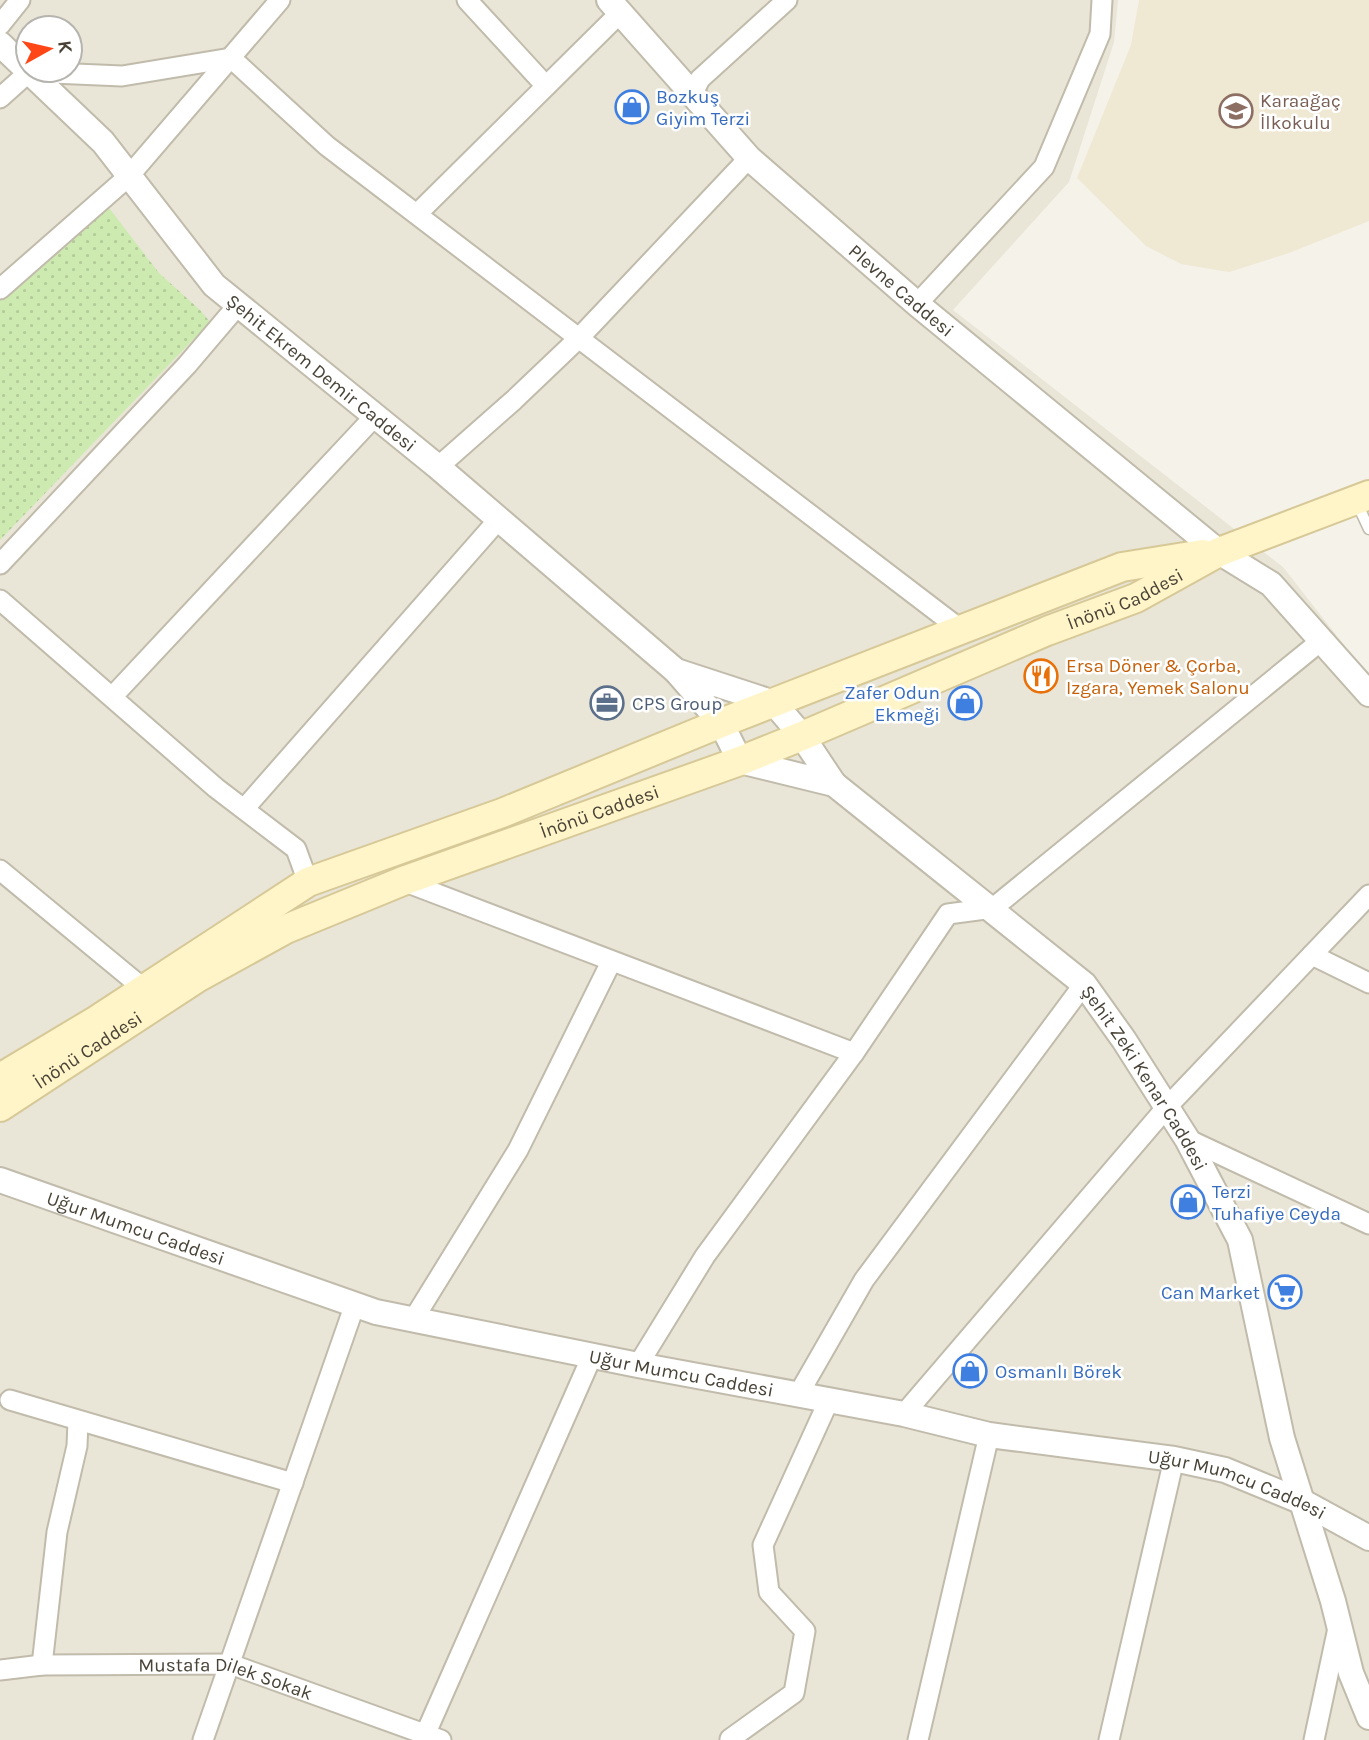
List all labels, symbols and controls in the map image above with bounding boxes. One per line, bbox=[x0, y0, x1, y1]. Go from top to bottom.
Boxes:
north arrow bbox=[14, 14, 84, 84]
text: K bbox=[53, 39, 77, 55]
place label: Bozkuş Giyim Terzi bbox=[656, 86, 750, 130]
shop icon: Bozkuş Giyim Terzi bbox=[613, 88, 651, 126]
place label: Karaağaç İlkokulu bbox=[1260, 90, 1341, 134]
school or university icon: Karaağaç İlkokulu bbox=[1217, 92, 1255, 130]
street label: Plevne Caddesi bbox=[844, 240, 958, 342]
street label: Şehit Ekrem Demir Caddesi bbox=[222, 290, 420, 457]
street label: İnönü Caddesi bbox=[1064, 564, 1187, 635]
place label: Ersa Döner & Çorba, Izgara, Yemek Salonu bbox=[1066, 655, 1250, 699]
restaurant icon: Ersa Döner & Çorba, Izgara, Yemek Salonu bbox=[1022, 657, 1060, 695]
place label: Zafer Odun Ekmeği bbox=[844, 682, 940, 726]
office icon: CPS Group bbox=[588, 684, 626, 722]
shop icon: Zafer Odun Ekmeği bbox=[946, 684, 984, 722]
place label: CPS Group bbox=[632, 693, 722, 715]
street label: İnönü Caddesi bbox=[537, 781, 662, 843]
street label: Şehit Zeki Kenar Caddesi bbox=[1076, 981, 1212, 1175]
street label: İnönü Caddesi bbox=[30, 1007, 147, 1094]
place label: Terzi Tuhafiye Ceyda bbox=[1212, 1181, 1341, 1225]
shop icon: Terzi Tuhafiye Ceyda bbox=[1169, 1183, 1207, 1221]
street label: Uğur Mumcu Caddesi bbox=[43, 1187, 228, 1270]
supermarket icon: Can Market bbox=[1266, 1273, 1304, 1311]
place label: Can Market bbox=[1161, 1282, 1260, 1304]
street label: Uğur Mumcu Caddesi bbox=[587, 1345, 775, 1402]
shop icon: Osmanlı Börek bbox=[951, 1352, 989, 1390]
place label: Osmanlı Börek bbox=[995, 1361, 1122, 1383]
street label: Uğur Mumcu Caddesi bbox=[1147, 1446, 1330, 1524]
street label: Mustafa Dilek Sokak bbox=[138, 1654, 316, 1705]

